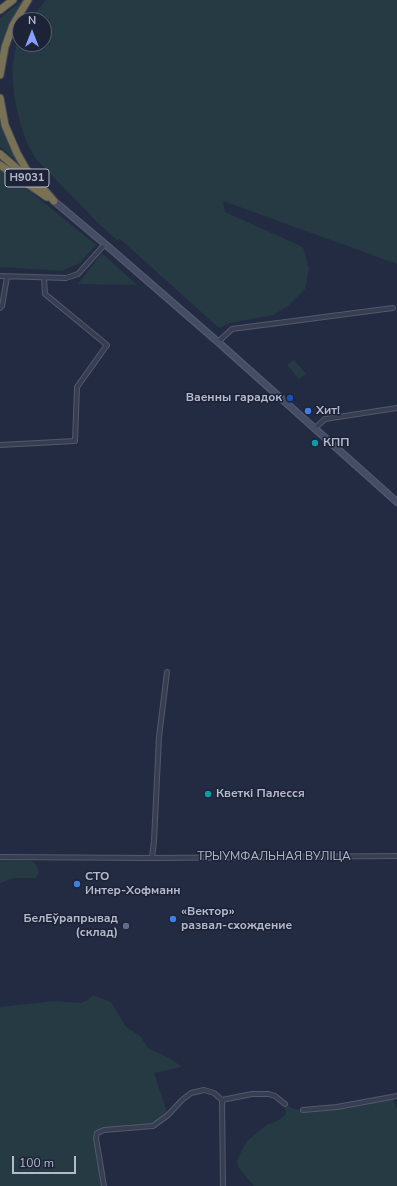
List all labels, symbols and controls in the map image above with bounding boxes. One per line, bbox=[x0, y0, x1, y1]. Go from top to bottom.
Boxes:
north arrow bbox=[12, 12, 52, 52]
text: N bbox=[28, 13, 36, 28]
road number: Н9031 bbox=[5, 169, 49, 187]
place label: Ваенны гарадок bbox=[186, 391, 282, 405]
marker: Ваенны гарадок bbox=[285, 393, 295, 403]
place label: Хит! bbox=[316, 404, 340, 418]
marker: Хит! bbox=[303, 406, 313, 416]
place label: КПП bbox=[323, 436, 350, 450]
marker: КПП bbox=[310, 438, 320, 448]
place label: Кветкі Палесся bbox=[216, 787, 305, 801]
marker: Кветкі Палесся bbox=[203, 789, 213, 799]
street label: ТРЫУМФАЛЬНАЯ ВУЛІЦА bbox=[197, 850, 351, 864]
place label: СТО Интер-Хофманн bbox=[85, 870, 181, 898]
marker: СТО Интер-Хофманн bbox=[72, 879, 82, 889]
place label: «Вектор» развал-схождение bbox=[181, 905, 292, 933]
place label: БелЕўрапрывад (склад) bbox=[23, 912, 118, 940]
marker: «Вектор» развал-схождение bbox=[168, 914, 178, 924]
marker: БелЕўрапрывад (склад) bbox=[121, 921, 131, 931]
scale bar bbox=[14, 1148, 78, 1174]
text: 100 m bbox=[19, 1155, 54, 1171]

